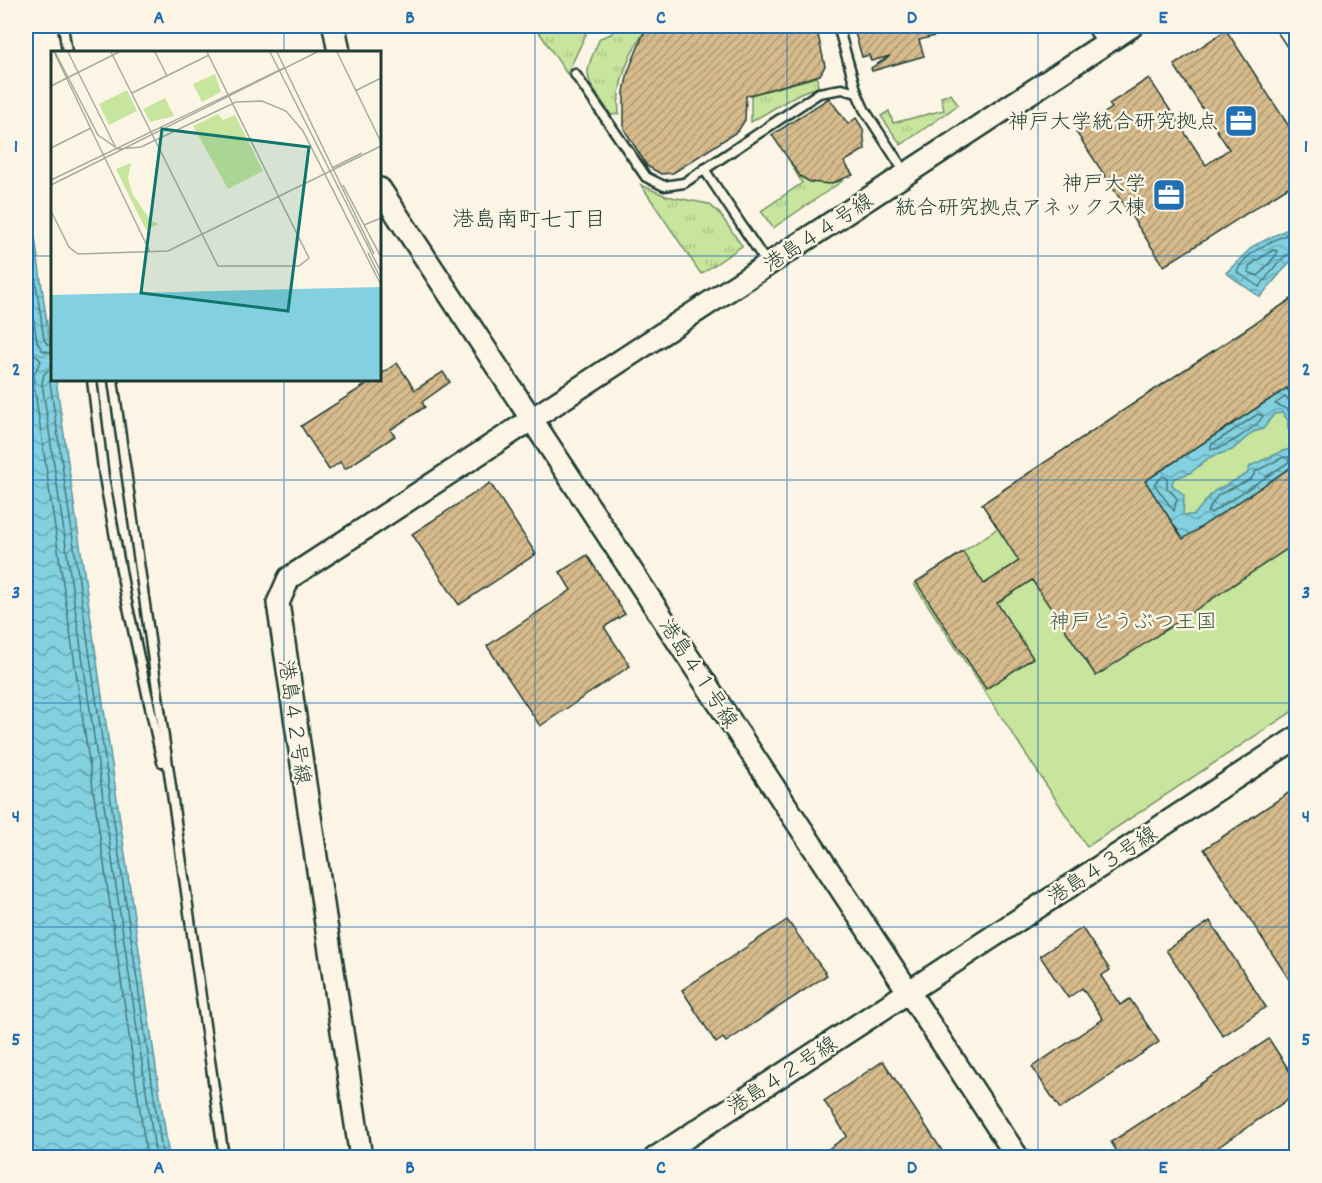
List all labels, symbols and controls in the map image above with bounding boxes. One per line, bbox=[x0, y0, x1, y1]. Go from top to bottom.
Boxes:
text: A bbox=[154, 5, 165, 33]
text: B bbox=[405, 5, 415, 33]
text: C bbox=[656, 5, 666, 33]
text: D bbox=[907, 5, 918, 33]
text: E bbox=[1158, 5, 1168, 33]
inset map bbox=[51, 51, 381, 381]
office icon: 神戸大学統合研究拠点 bbox=[1223, 103, 1259, 139]
place label: 神戸大学統合研究拠点 bbox=[1008, 109, 1218, 139]
text: 1 bbox=[14, 134, 18, 162]
text: 1 bbox=[1304, 134, 1308, 162]
place label: 神戸大学 統合研究拠点アネックス棟 bbox=[895, 171, 1146, 225]
office icon: 神戸大学 統合研究拠点アネックス棟 bbox=[1151, 177, 1187, 213]
street label: 港島４４号線 bbox=[759, 188, 881, 281]
district label: 港島南町七丁目 bbox=[452, 206, 606, 237]
text: 2 bbox=[12, 357, 20, 385]
text: 2 bbox=[1302, 357, 1310, 385]
text: 3 bbox=[12, 580, 20, 608]
text: 3 bbox=[1302, 580, 1310, 608]
park label: 神戸どうぶつ王国 bbox=[1049, 609, 1217, 639]
street label: 港島４１号線 bbox=[650, 614, 743, 736]
street label: 港島４２号線 bbox=[268, 658, 316, 787]
text: 4 bbox=[12, 804, 20, 832]
text: 4 bbox=[1302, 804, 1310, 832]
street label: 港島４３号線 bbox=[1043, 821, 1165, 914]
text: 5 bbox=[11, 1027, 21, 1055]
text: 5 bbox=[1301, 1027, 1311, 1055]
street label: 港島４２号線 bbox=[723, 1031, 845, 1124]
text: A bbox=[154, 1155, 165, 1183]
text: B bbox=[405, 1155, 415, 1183]
text: C bbox=[656, 1155, 666, 1183]
text: D bbox=[907, 1155, 918, 1183]
text: E bbox=[1158, 1155, 1168, 1183]

